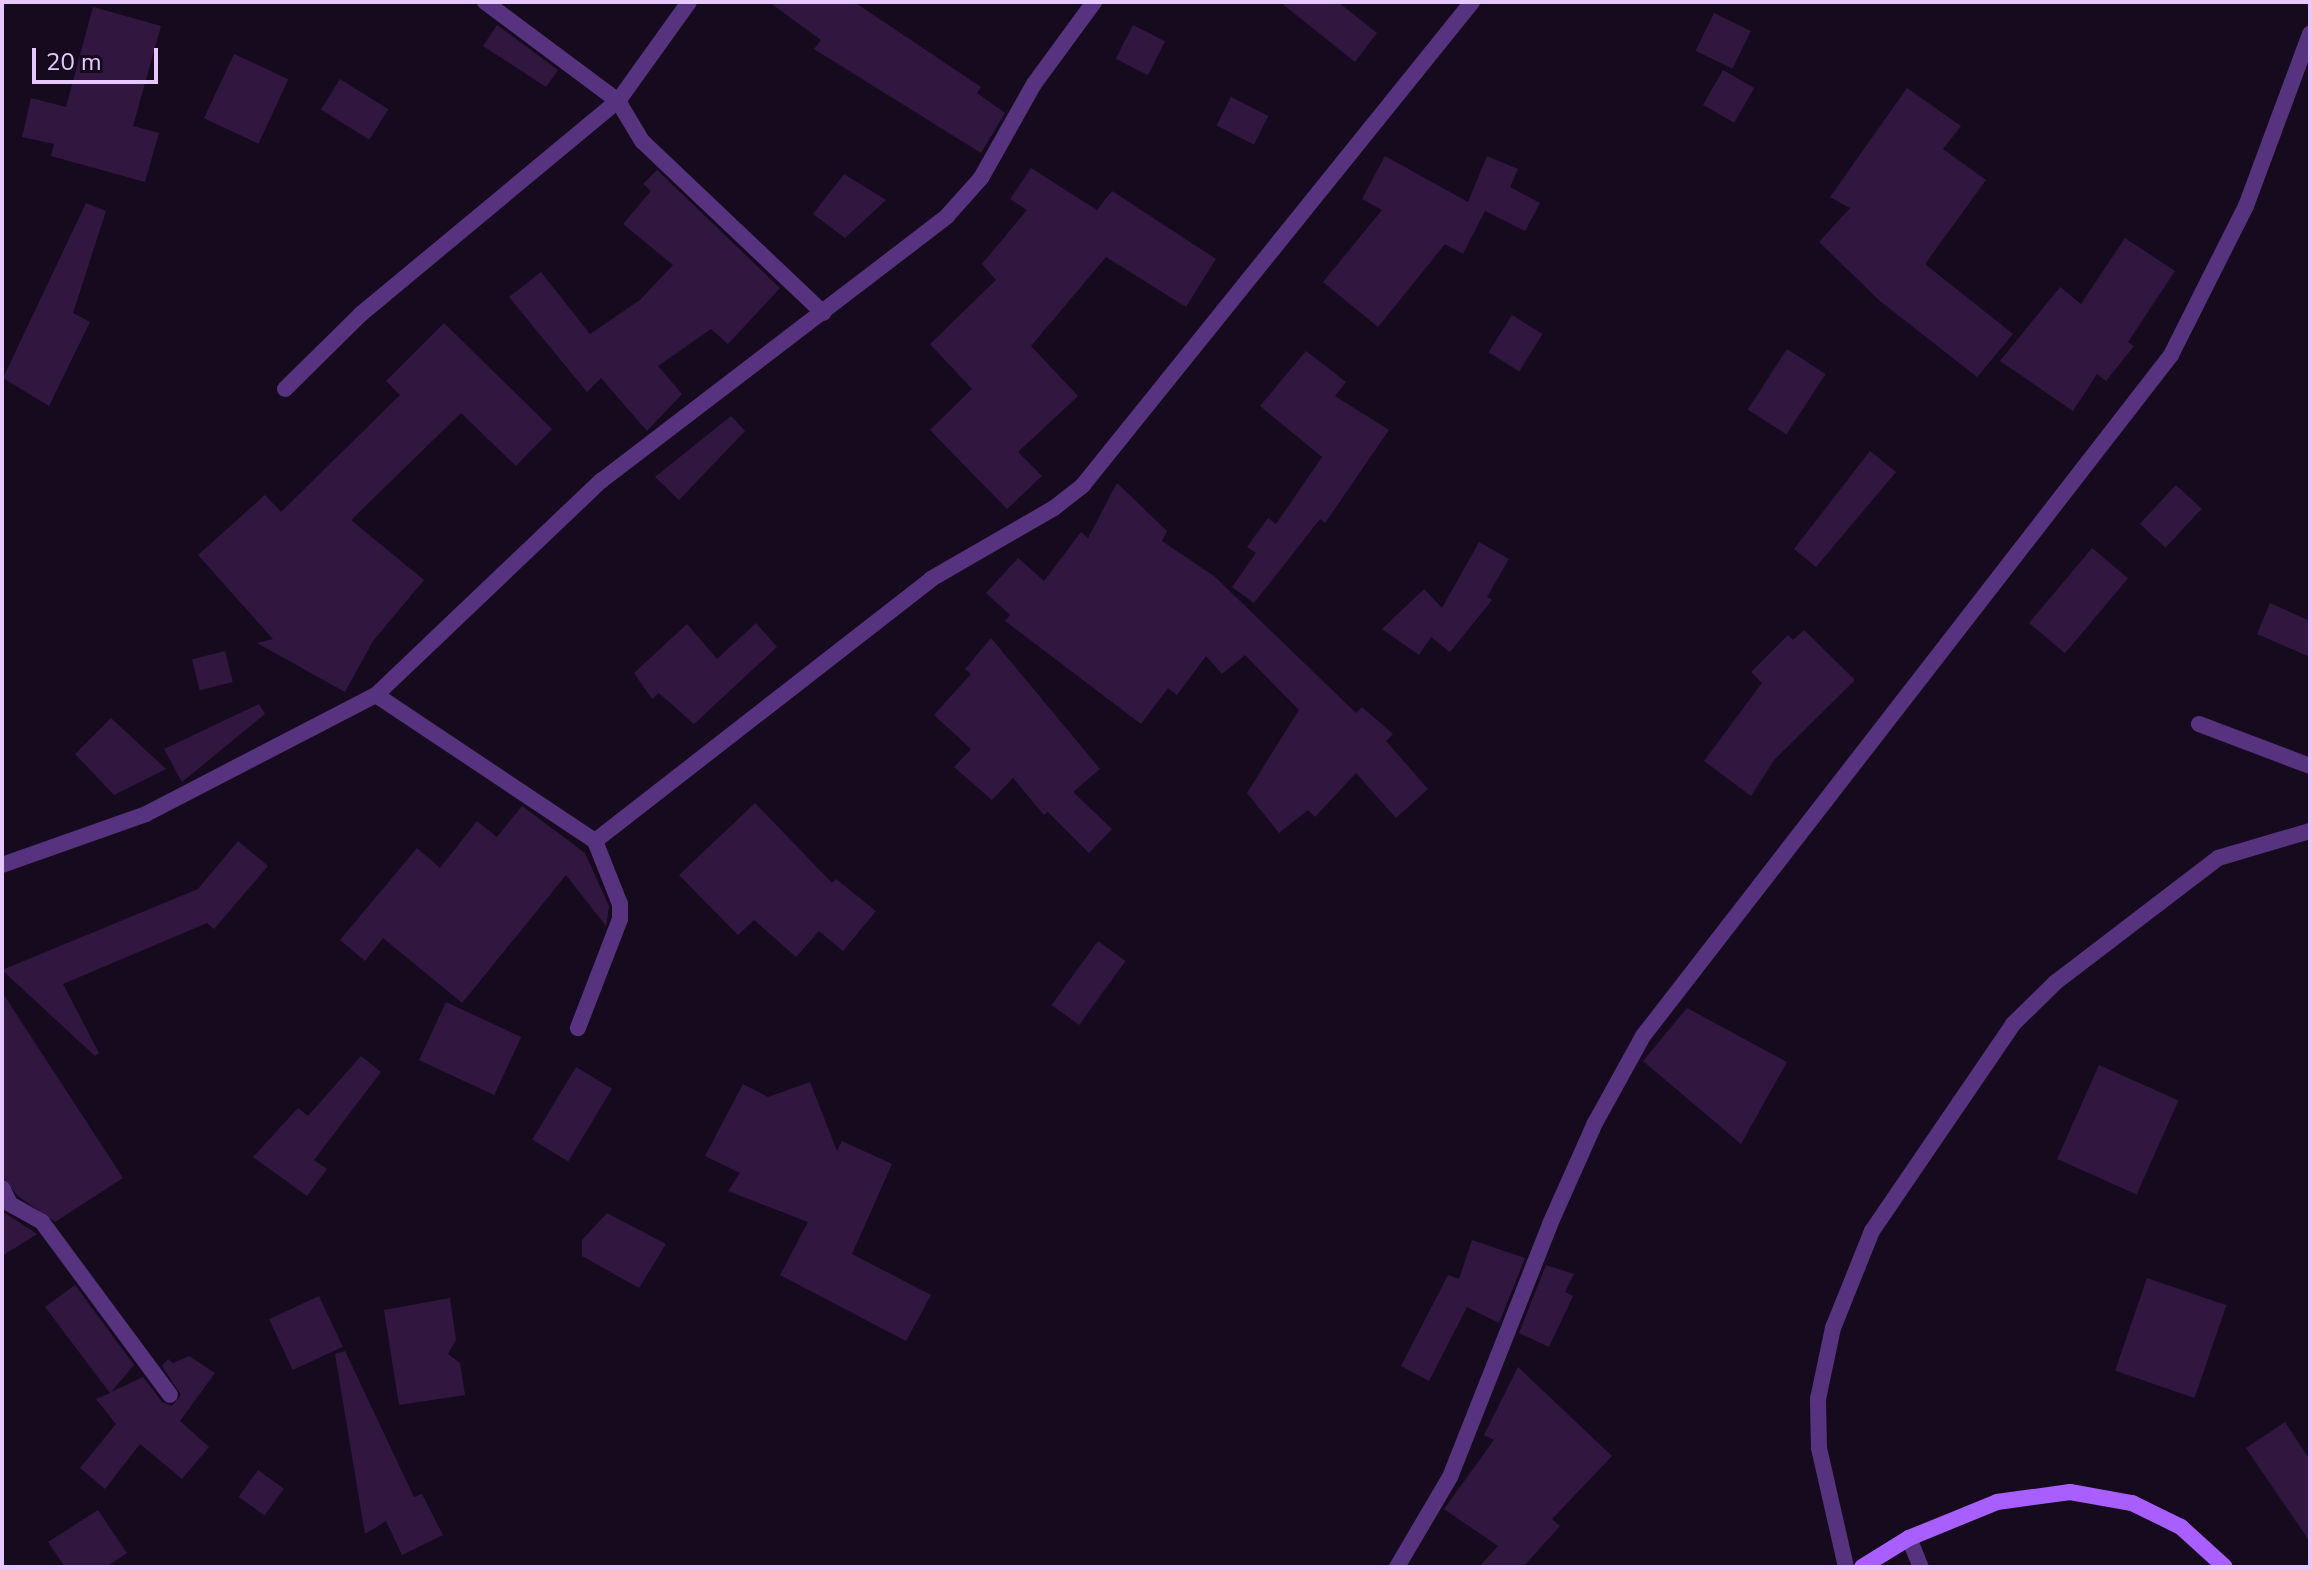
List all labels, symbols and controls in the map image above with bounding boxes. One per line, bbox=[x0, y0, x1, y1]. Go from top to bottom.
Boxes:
scale bar bbox=[36, 32, 162, 82]
text: 20 m bbox=[46, 46, 102, 78]

